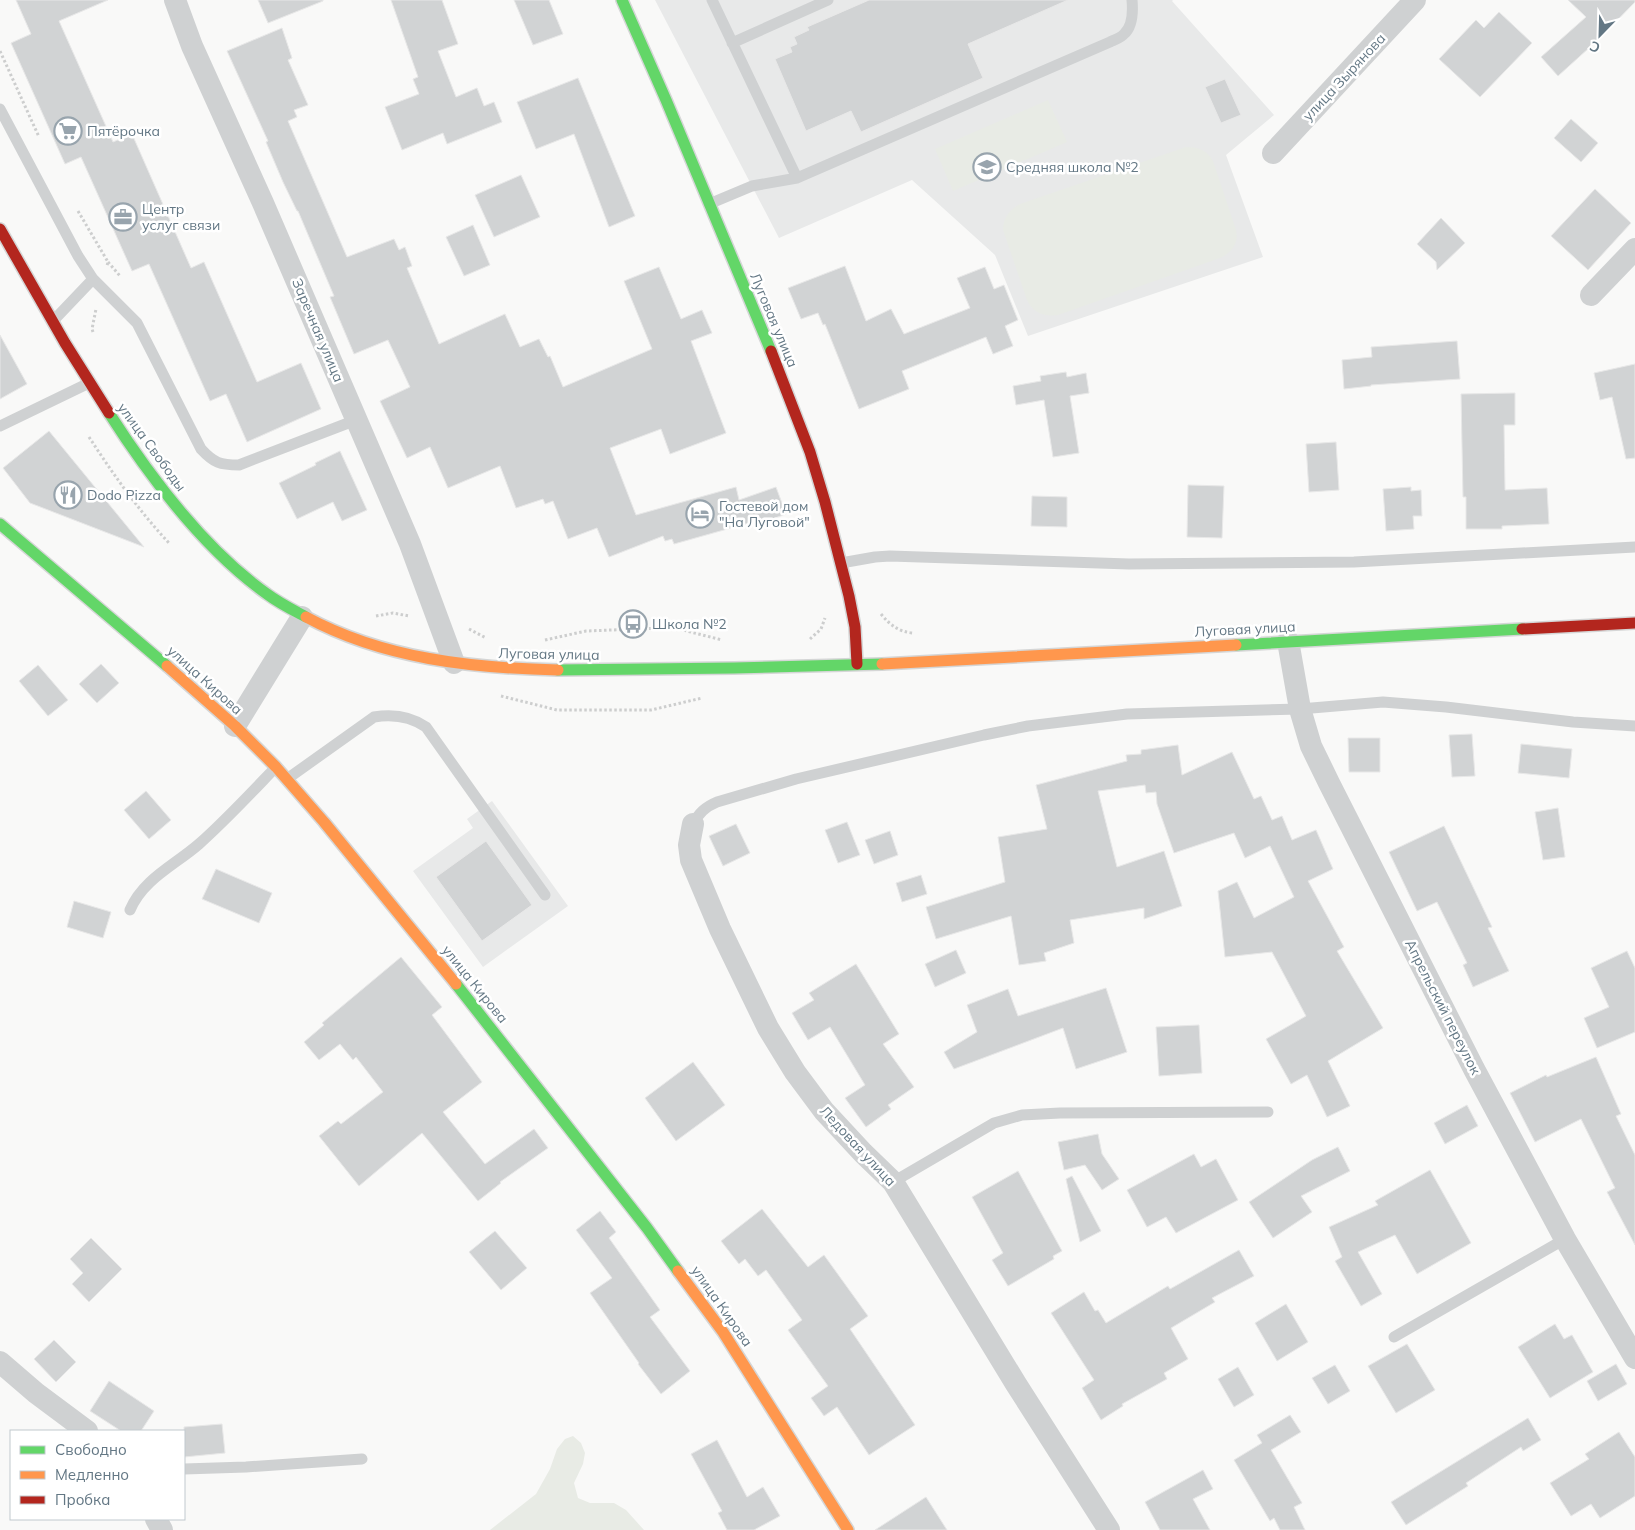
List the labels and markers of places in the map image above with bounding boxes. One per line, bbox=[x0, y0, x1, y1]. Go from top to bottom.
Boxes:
supermarket icon: Пятёрочка bbox=[53, 116, 83, 146]
place label: Пятёрочка bbox=[87, 122, 160, 140]
school or university icon: Средняя школа №2 bbox=[972, 152, 1002, 182]
place label: Средняя школа №2 bbox=[1006, 158, 1139, 176]
place label: Центр услуг связи bbox=[142, 200, 220, 234]
office icon: Центр услуг связи bbox=[108, 202, 138, 232]
restaurant icon: Dodo Pizza bbox=[53, 480, 83, 510]
place label: Dodo Pizza bbox=[87, 486, 161, 504]
place label: Гостевой дом "На Луговой" bbox=[719, 497, 810, 531]
hotel icon: Гостевой дом "На Луговой" bbox=[685, 499, 715, 529]
bus stop icon: Школа №2 bbox=[618, 609, 648, 639]
place label: Школа №2 bbox=[652, 615, 727, 633]

